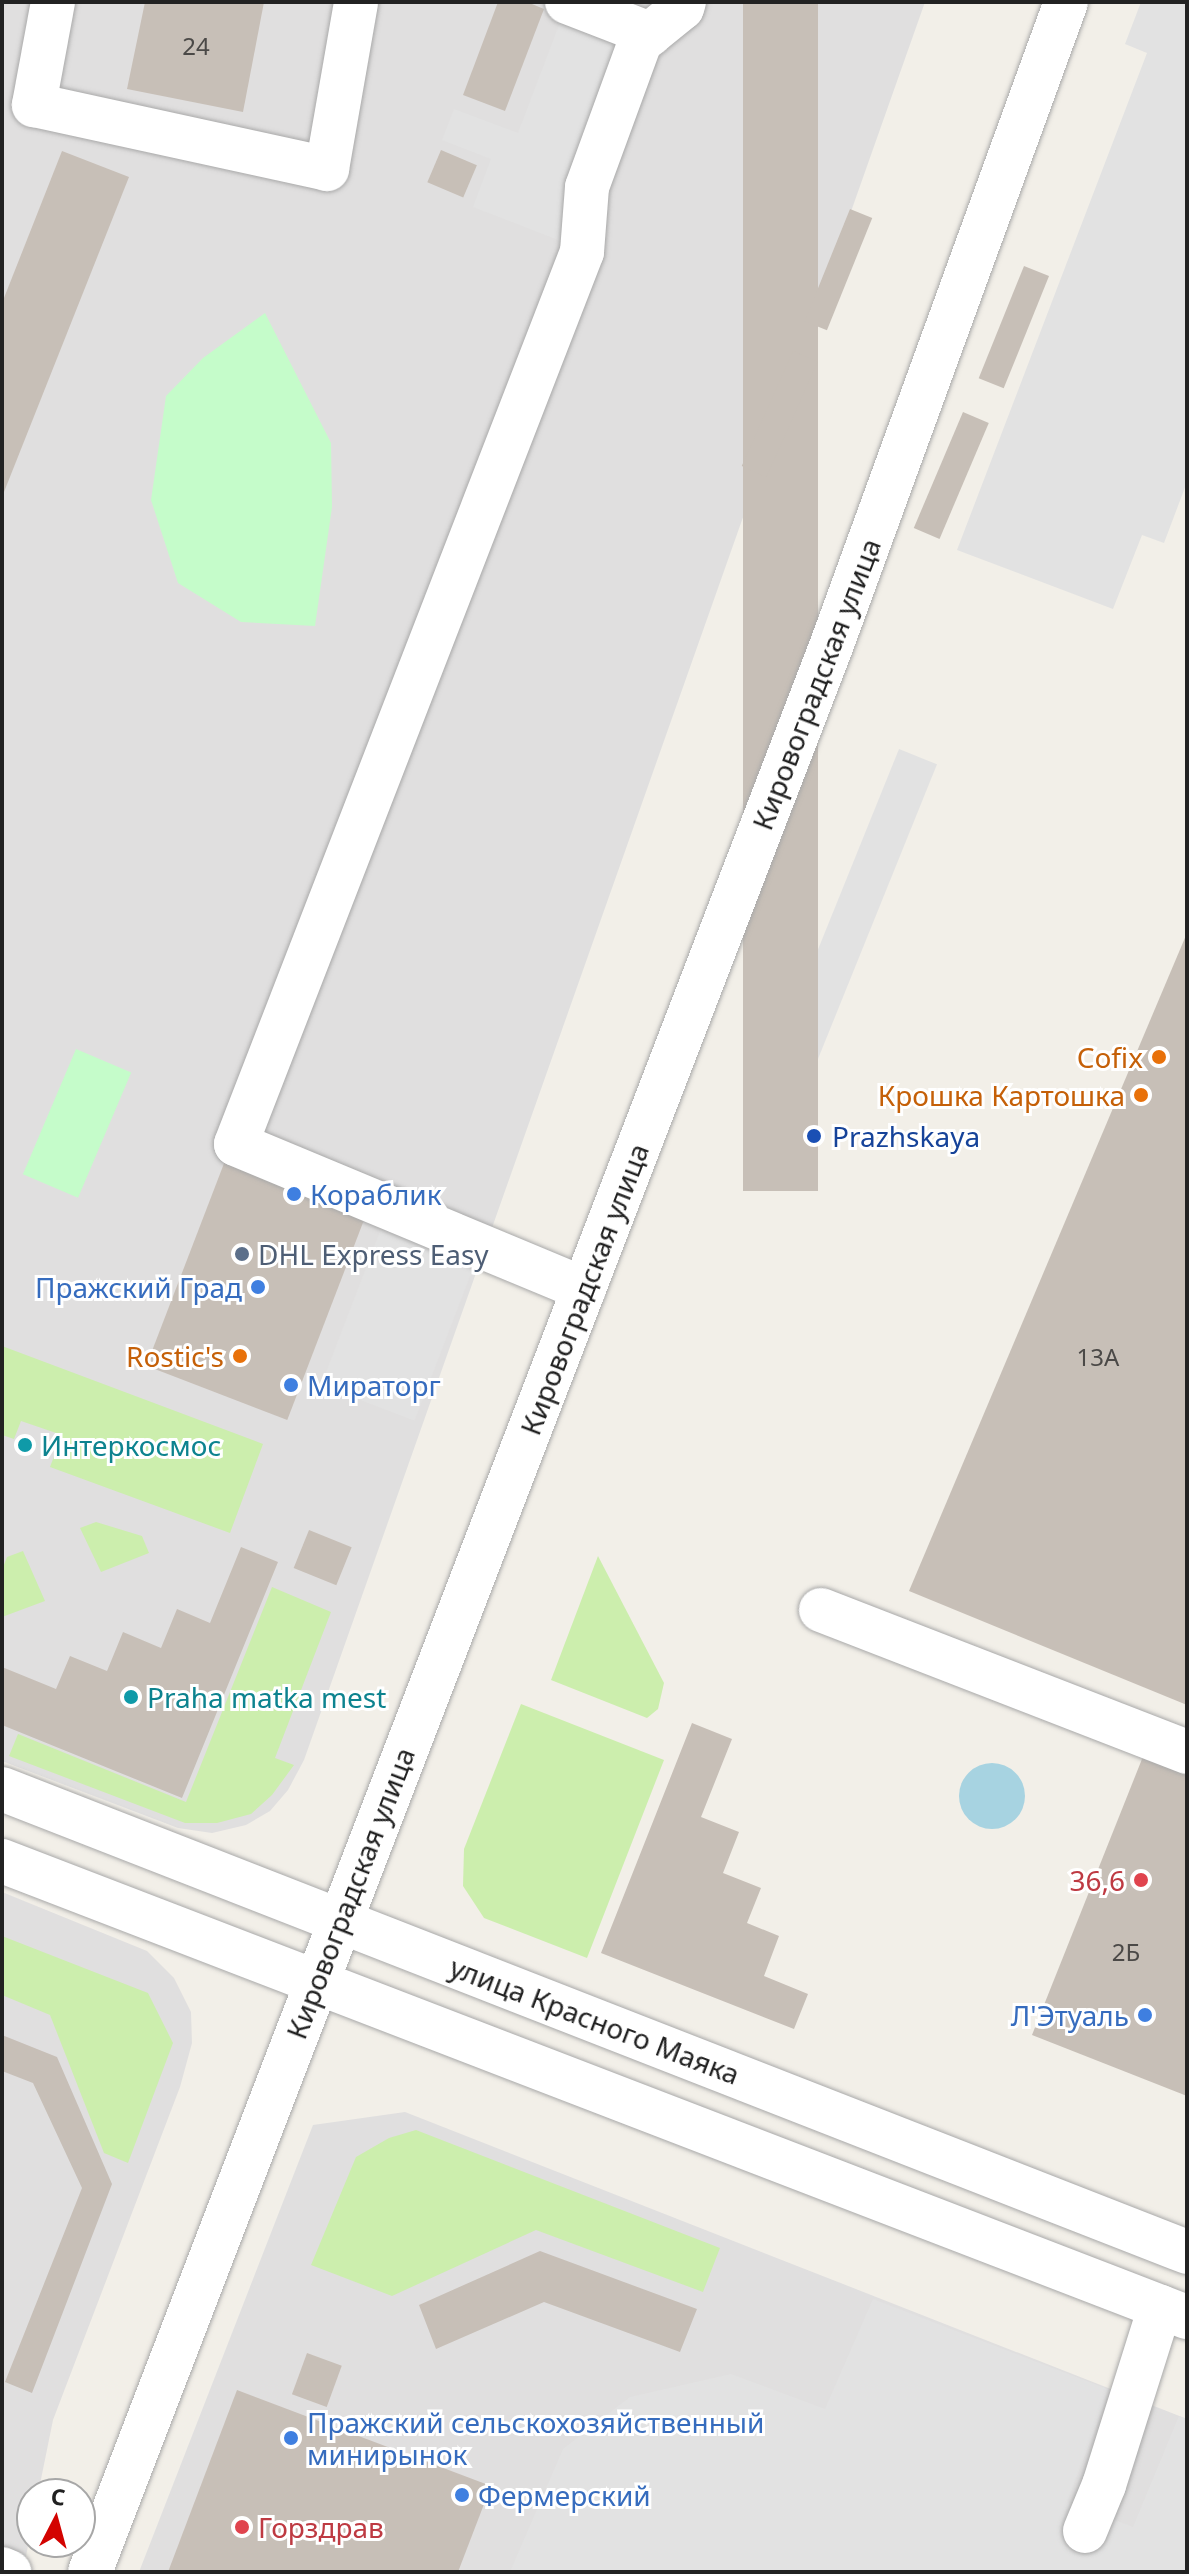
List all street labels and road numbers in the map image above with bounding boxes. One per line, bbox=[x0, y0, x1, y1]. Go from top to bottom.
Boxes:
street label: Кировоградская улица bbox=[745, 534, 887, 834]
street label: Кировоградская улица bbox=[513, 1139, 655, 1439]
street label: Кировоградская улица bbox=[279, 1743, 421, 2043]
street label: улица Красного Маяка bbox=[446, 1949, 744, 2091]

